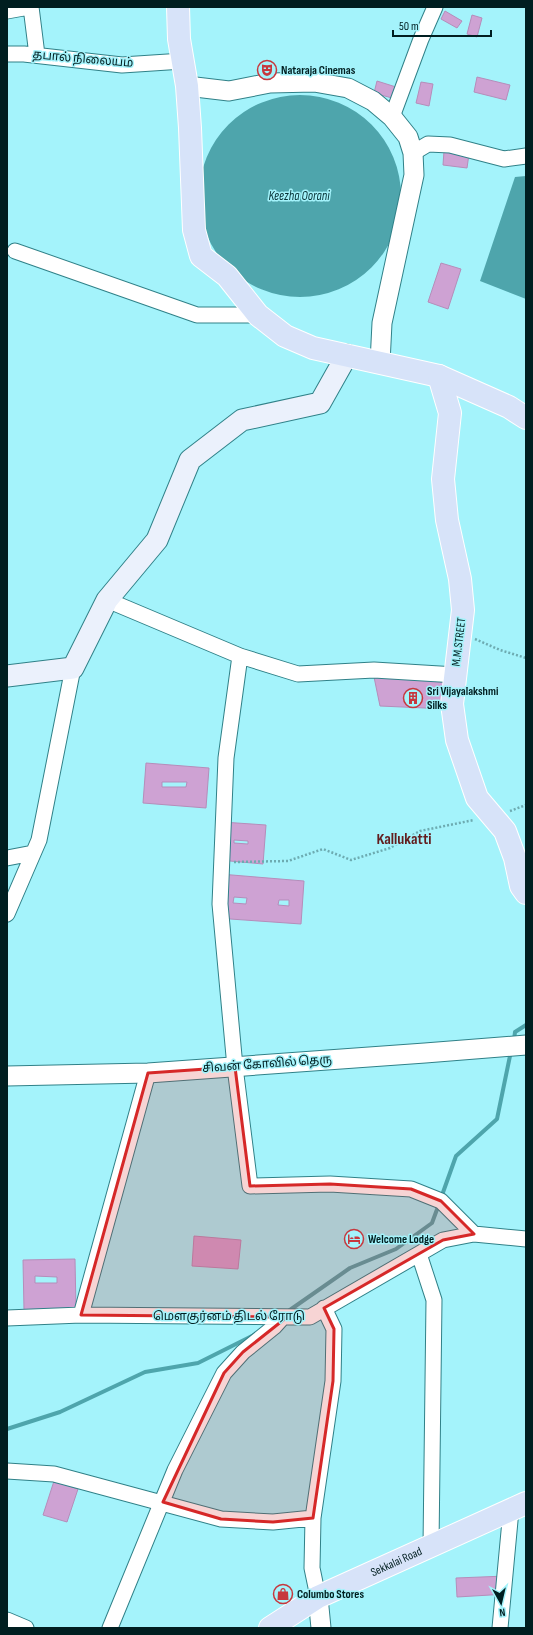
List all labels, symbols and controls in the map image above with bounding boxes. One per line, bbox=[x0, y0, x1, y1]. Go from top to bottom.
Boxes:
scale bar bbox=[393, 12, 491, 38]
text: 50 m bbox=[399, 19, 419, 34]
street label: தபால் நிலையம் bbox=[32, 47, 134, 71]
theatre icon: Nataraja Cinemas bbox=[256, 59, 278, 81]
place label: Nataraja Cinemas bbox=[281, 63, 356, 78]
water label: Keezha Oorani bbox=[268, 188, 330, 204]
street label: M.M.STREET bbox=[449, 617, 469, 667]
place label: Sri Vijayalakshmi Silks bbox=[427, 684, 498, 713]
building icon: Sri Vijayalakshmi Silks bbox=[402, 687, 424, 709]
district label: Kallukatti bbox=[377, 830, 431, 849]
street label: சிவன் கோவில் தெரு bbox=[202, 1052, 333, 1076]
hotel icon: Welcome Lodge bbox=[343, 1228, 365, 1250]
place label: Welcome Lodge bbox=[368, 1232, 434, 1247]
street label: மௌகுர்னம் திடல் ரோடு bbox=[153, 1309, 305, 1324]
street label: Sekkalai Road bbox=[368, 1544, 424, 1580]
shop icon: Columbo Stores bbox=[272, 1583, 294, 1605]
north arrow bbox=[481, 1583, 521, 1623]
place label: Columbo Stores bbox=[297, 1587, 364, 1602]
text: N bbox=[498, 1606, 506, 1619]

